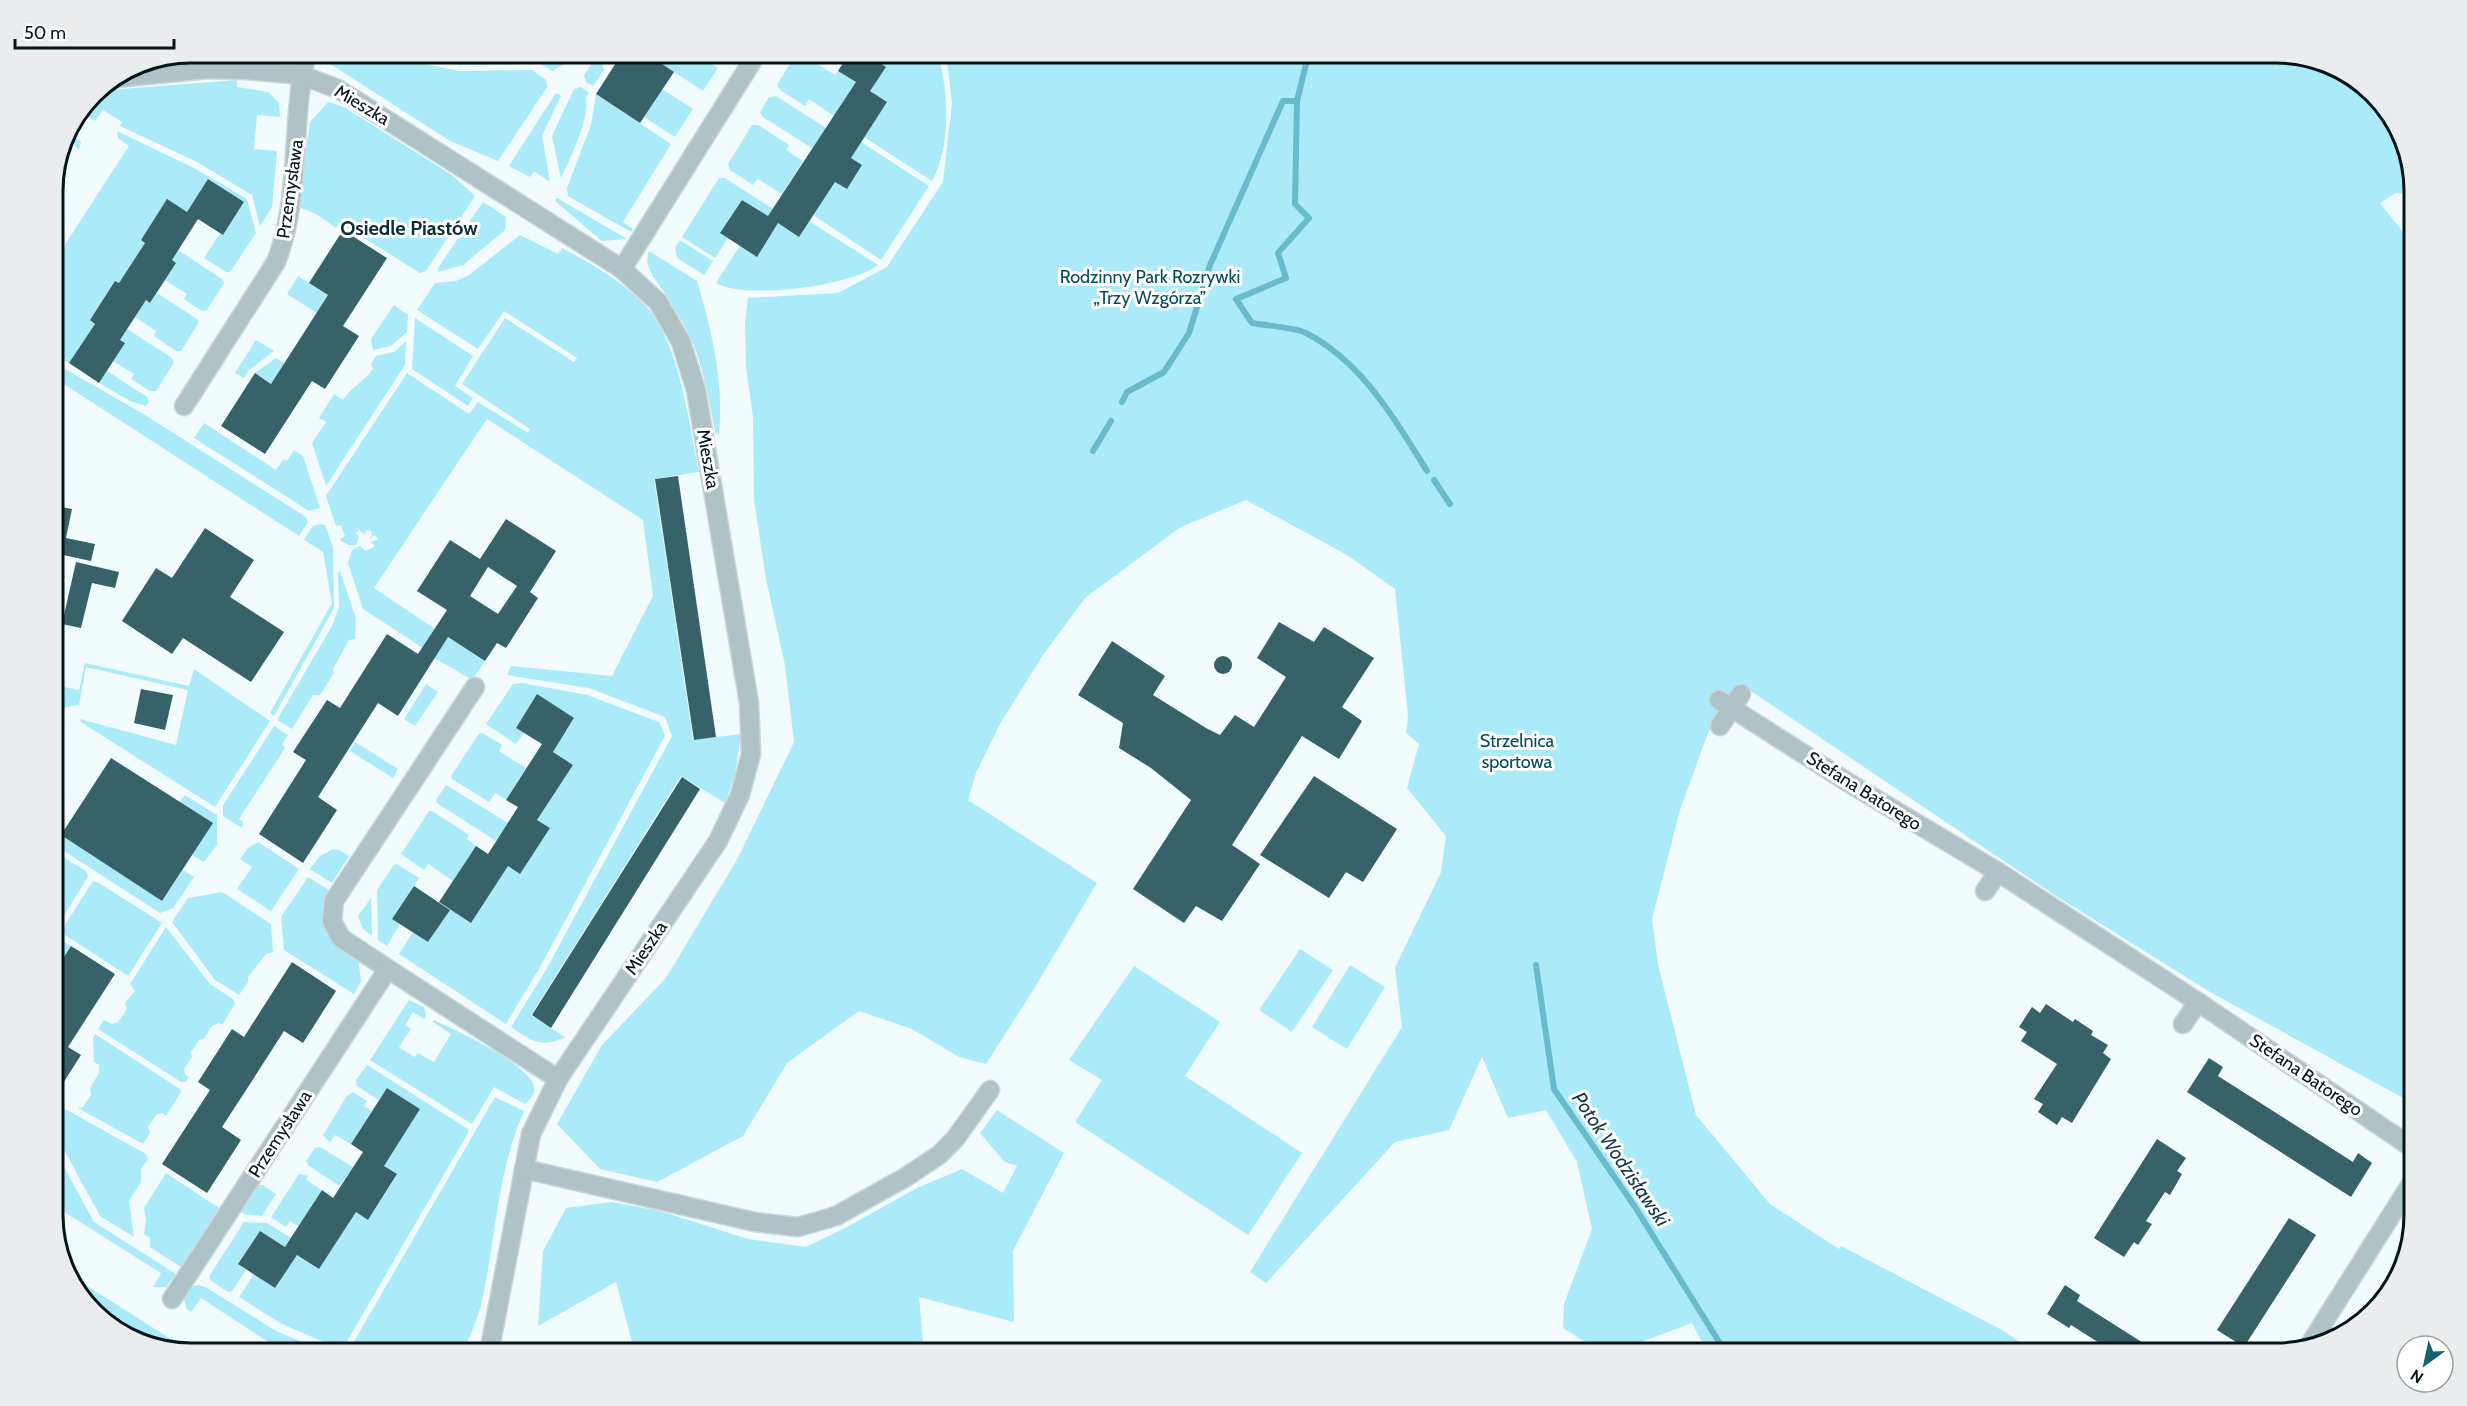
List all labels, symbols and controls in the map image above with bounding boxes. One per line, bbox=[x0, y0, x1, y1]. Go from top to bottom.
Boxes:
scale bar bbox=[15, 12, 174, 50]
text: 50 m bbox=[24, 22, 66, 44]
street label: Mieszka bbox=[331, 80, 394, 130]
street label: Przemysława bbox=[272, 138, 308, 240]
district label: Osiedle Piastów bbox=[340, 216, 478, 240]
park label: Rodzinny Park Rozrywki „Trzy Wzgórza” bbox=[1060, 266, 1240, 309]
street label: Mieszka bbox=[692, 428, 724, 491]
park label: Strzelnica sportowa bbox=[1480, 730, 1555, 773]
street label: Stefana Batorego bbox=[1802, 747, 1926, 835]
street label: Mieszka bbox=[620, 917, 672, 979]
street label: Stefana Batorego bbox=[2245, 1029, 2367, 1121]
street label: Przemysława bbox=[244, 1086, 317, 1182]
water label: Potok Wodzisławski bbox=[1567, 1087, 1675, 1232]
north arrow bbox=[2395, 1334, 2455, 1394]
text: N bbox=[2407, 1365, 2427, 1387]

